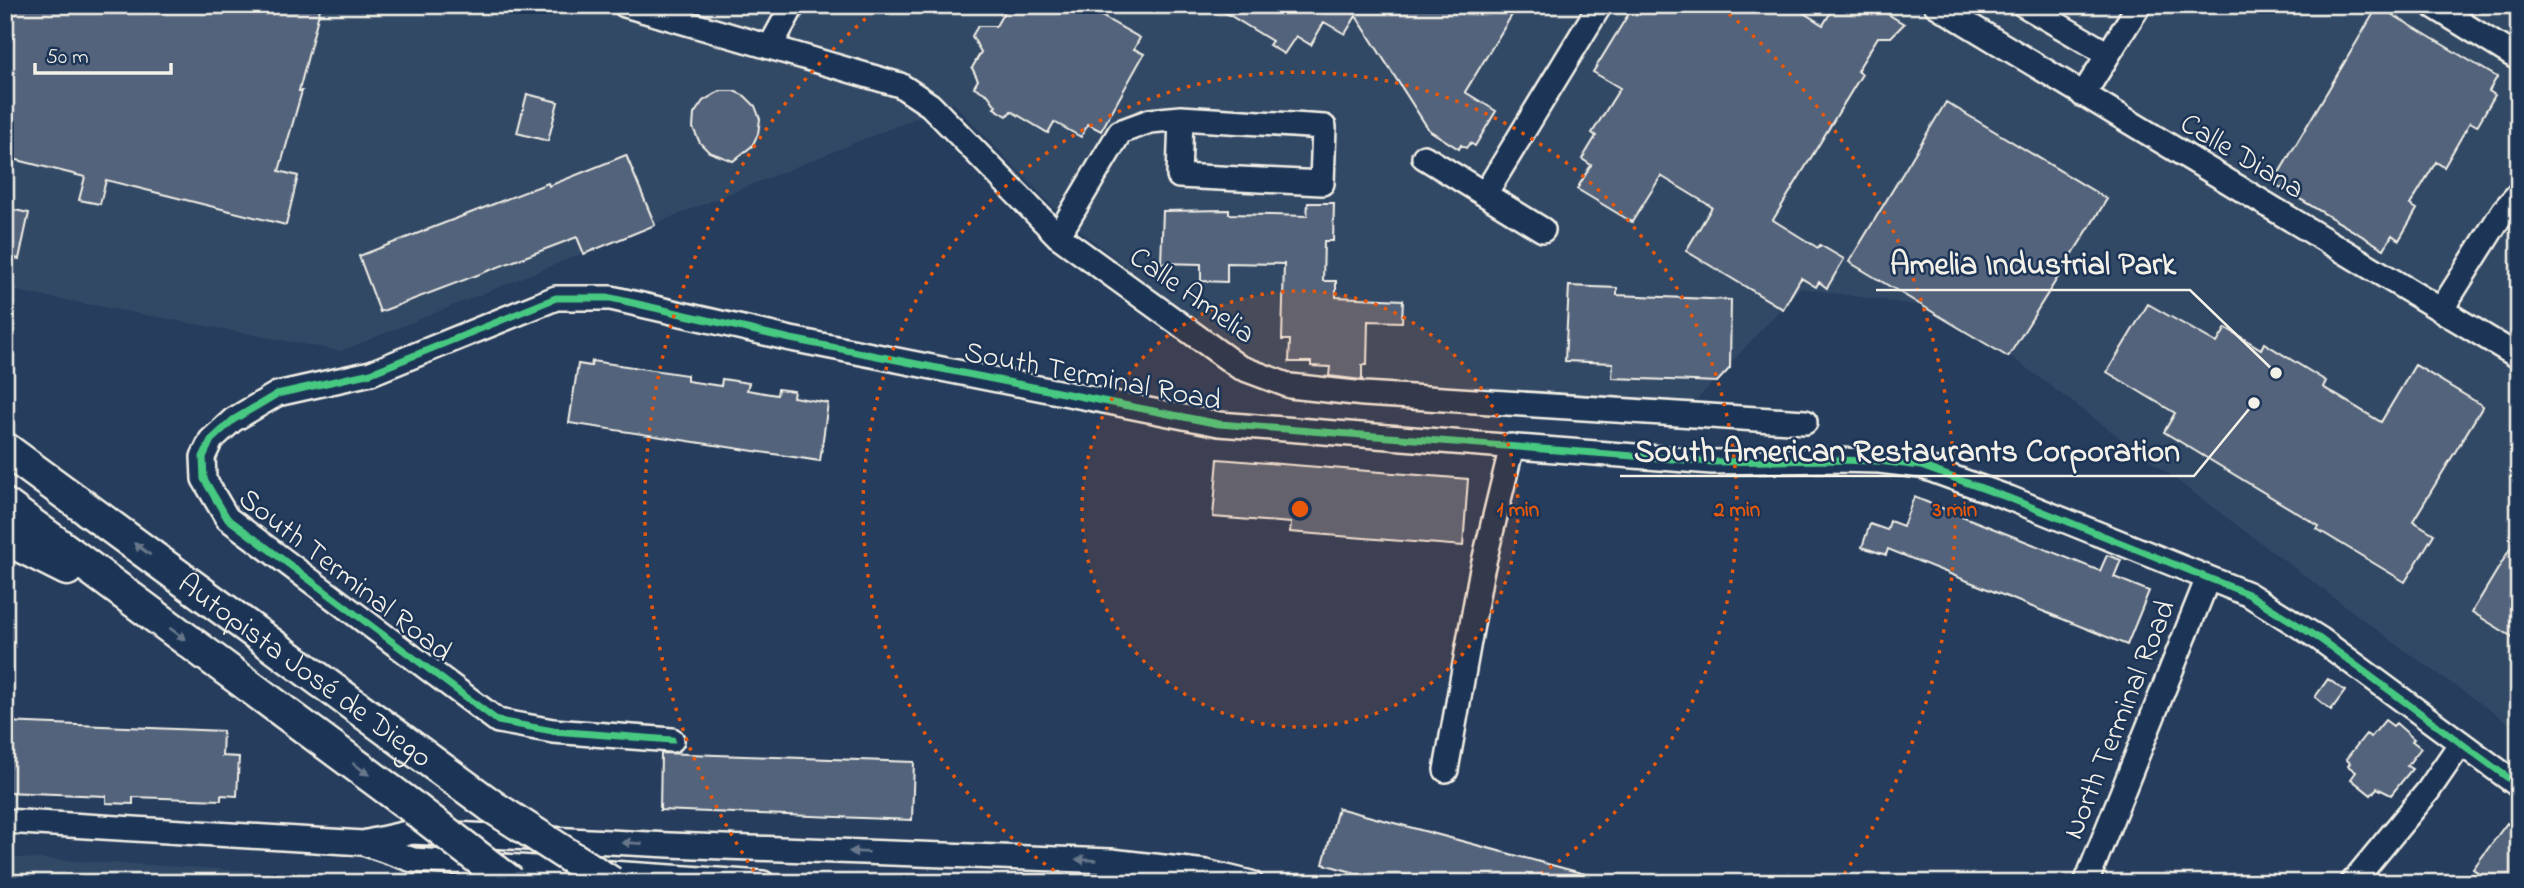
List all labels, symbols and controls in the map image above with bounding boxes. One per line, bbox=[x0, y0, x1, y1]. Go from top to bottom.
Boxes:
scale bar bbox=[35, 32, 172, 76]
text: 50 m bbox=[46, 43, 89, 73]
street label: Calle Diana bbox=[2171, 103, 2312, 212]
street label: Calle Amelia bbox=[1119, 237, 1264, 356]
callout: Amelia Industrial Park bbox=[1876, 237, 2190, 290]
text: Amelia Industrial Park bbox=[1890, 243, 2177, 290]
street label: South Terminal Road bbox=[960, 331, 1225, 424]
callout: South American Restaurants Corporation bbox=[1620, 423, 2194, 476]
text: South American Restaurants Corporation bbox=[1634, 430, 2180, 477]
street label: South Terminal Road bbox=[228, 479, 461, 674]
text: 1 min bbox=[1497, 496, 1539, 526]
text: 2 min bbox=[1713, 496, 1760, 526]
text: 3 min bbox=[1932, 496, 1977, 526]
centre of rings bbox=[1288, 497, 1312, 521]
one-way arrow bbox=[133, 542, 151, 556]
street label: Autopista José de Diego bbox=[167, 564, 441, 780]
street label: North Terminal Road bbox=[2053, 594, 2189, 846]
one-way arrow bbox=[169, 626, 187, 640]
one-way arrow bbox=[352, 761, 370, 775]
one-way arrow bbox=[621, 838, 643, 849]
one-way arrow bbox=[848, 846, 870, 857]
one-way arrow bbox=[1075, 854, 1097, 865]

